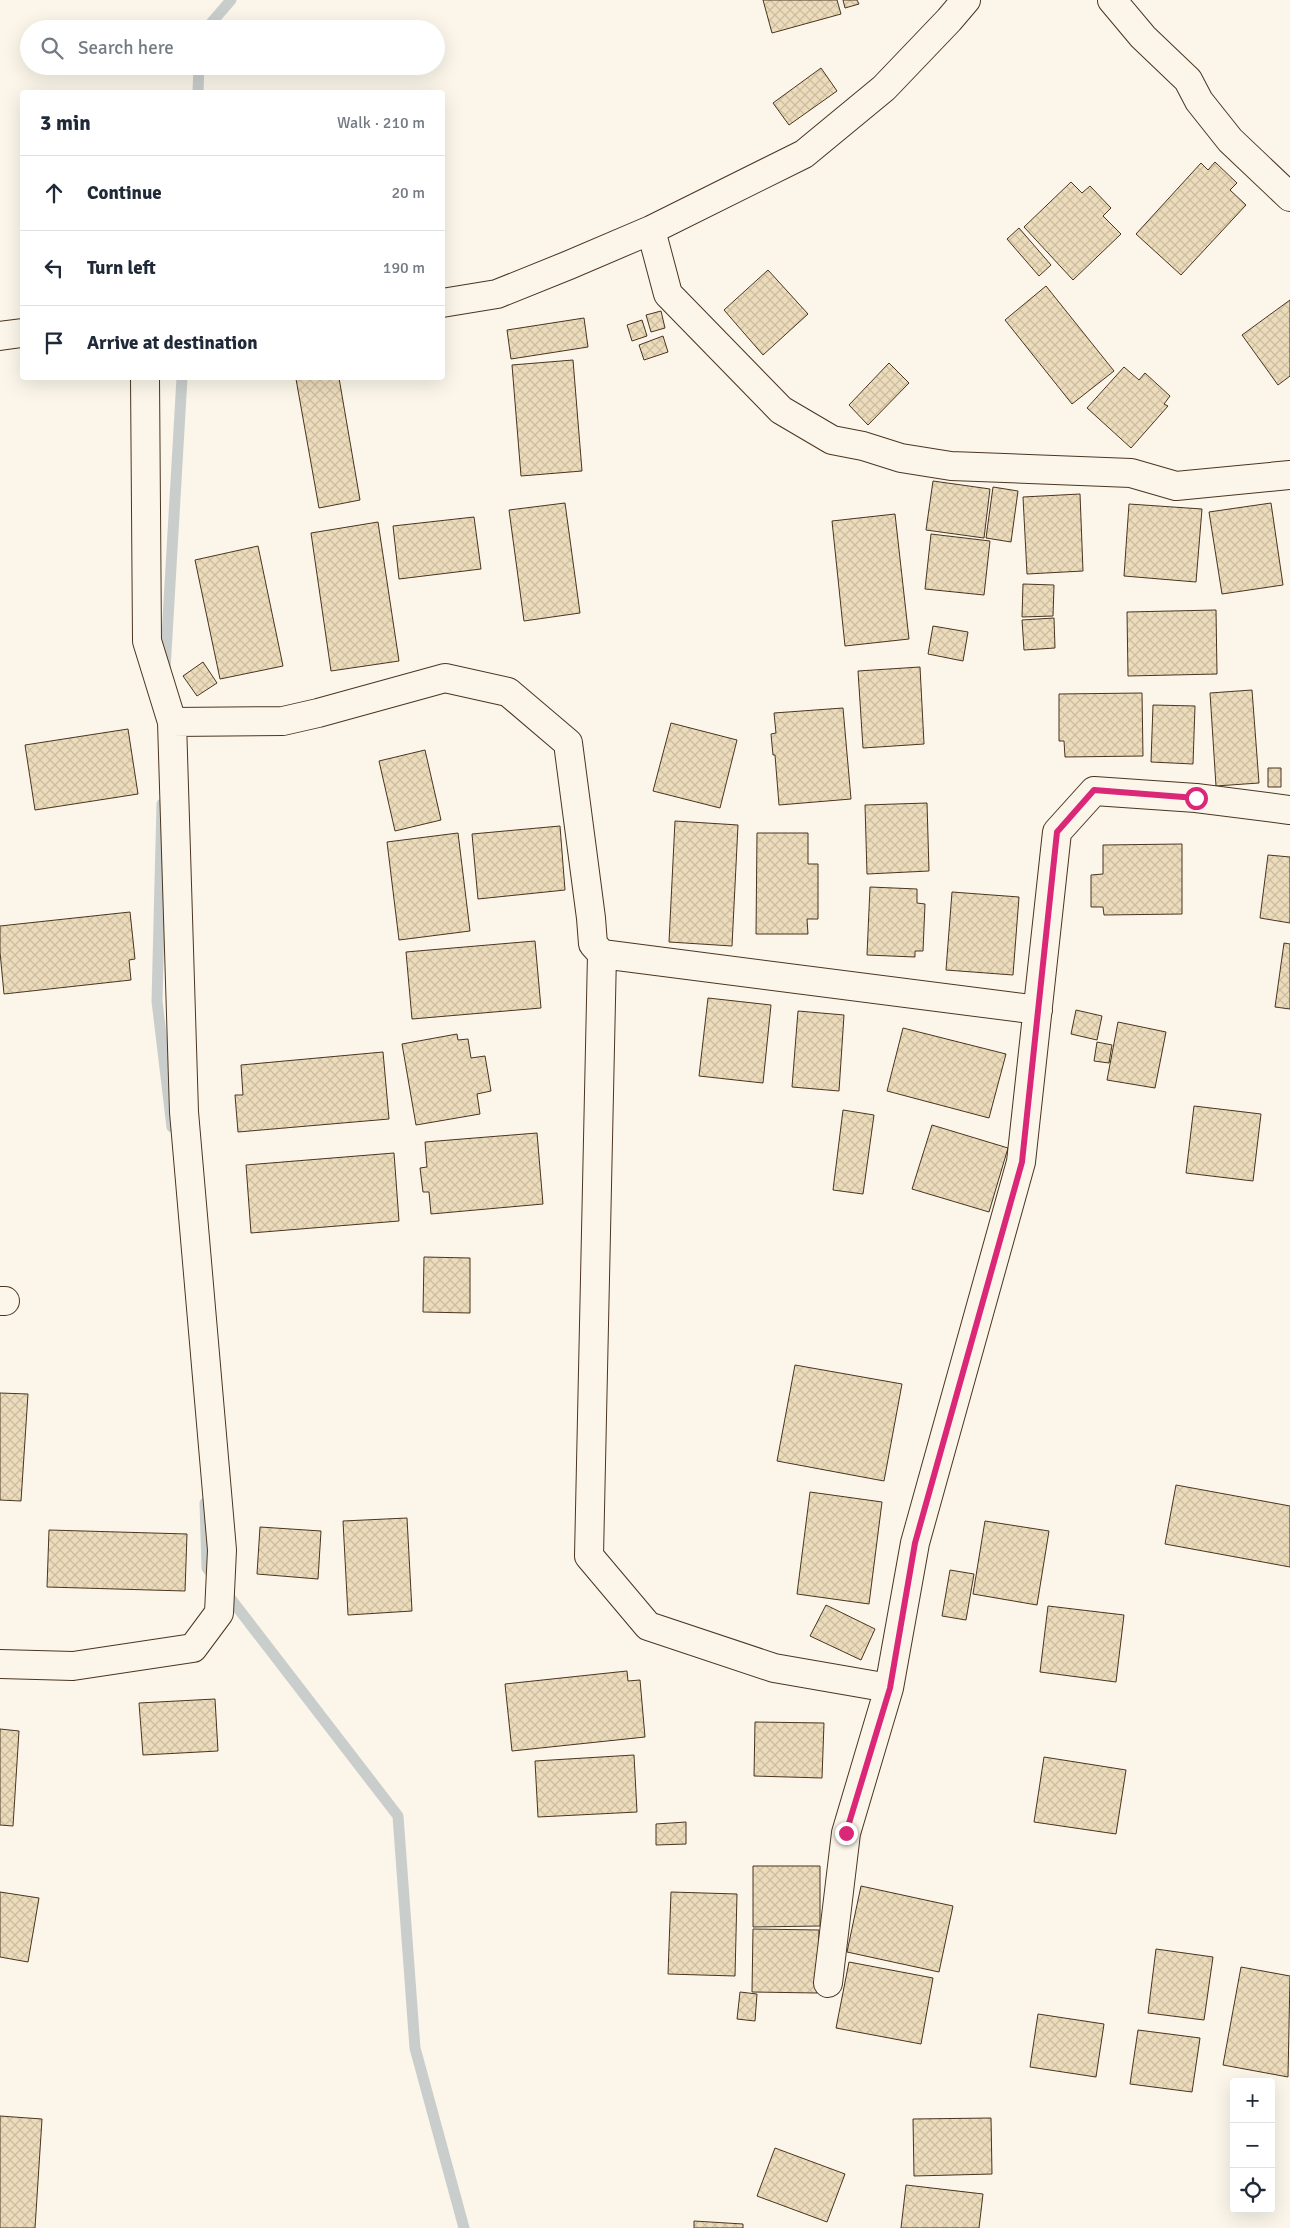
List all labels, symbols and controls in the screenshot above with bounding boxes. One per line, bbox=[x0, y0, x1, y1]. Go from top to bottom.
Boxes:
search box bbox=[20, 20, 445, 75]
icon: search bbox=[38, 34, 66, 62]
text: Search here bbox=[78, 36, 174, 60]
text: 3 min bbox=[40, 110, 91, 136]
text: Walk · 210 m bbox=[337, 113, 425, 133]
icon: ahead bbox=[40, 179, 68, 207]
text: Continue bbox=[87, 181, 162, 205]
text: 20 m bbox=[391, 183, 425, 203]
icon: left bbox=[40, 254, 68, 282]
text: Turn left bbox=[87, 256, 156, 280]
text: 190 m bbox=[383, 258, 425, 278]
icon: arrive bbox=[40, 329, 68, 357]
text: Arrive at destination bbox=[87, 331, 258, 355]
route start bbox=[1185, 787, 1208, 810]
route end bbox=[835, 1822, 858, 1845]
map controls bbox=[1230, 2078, 1275, 2213]
button: + bbox=[1230, 2078, 1275, 2123]
button: − bbox=[1230, 2123, 1275, 2168]
button: locate bbox=[1230, 2168, 1275, 2213]

